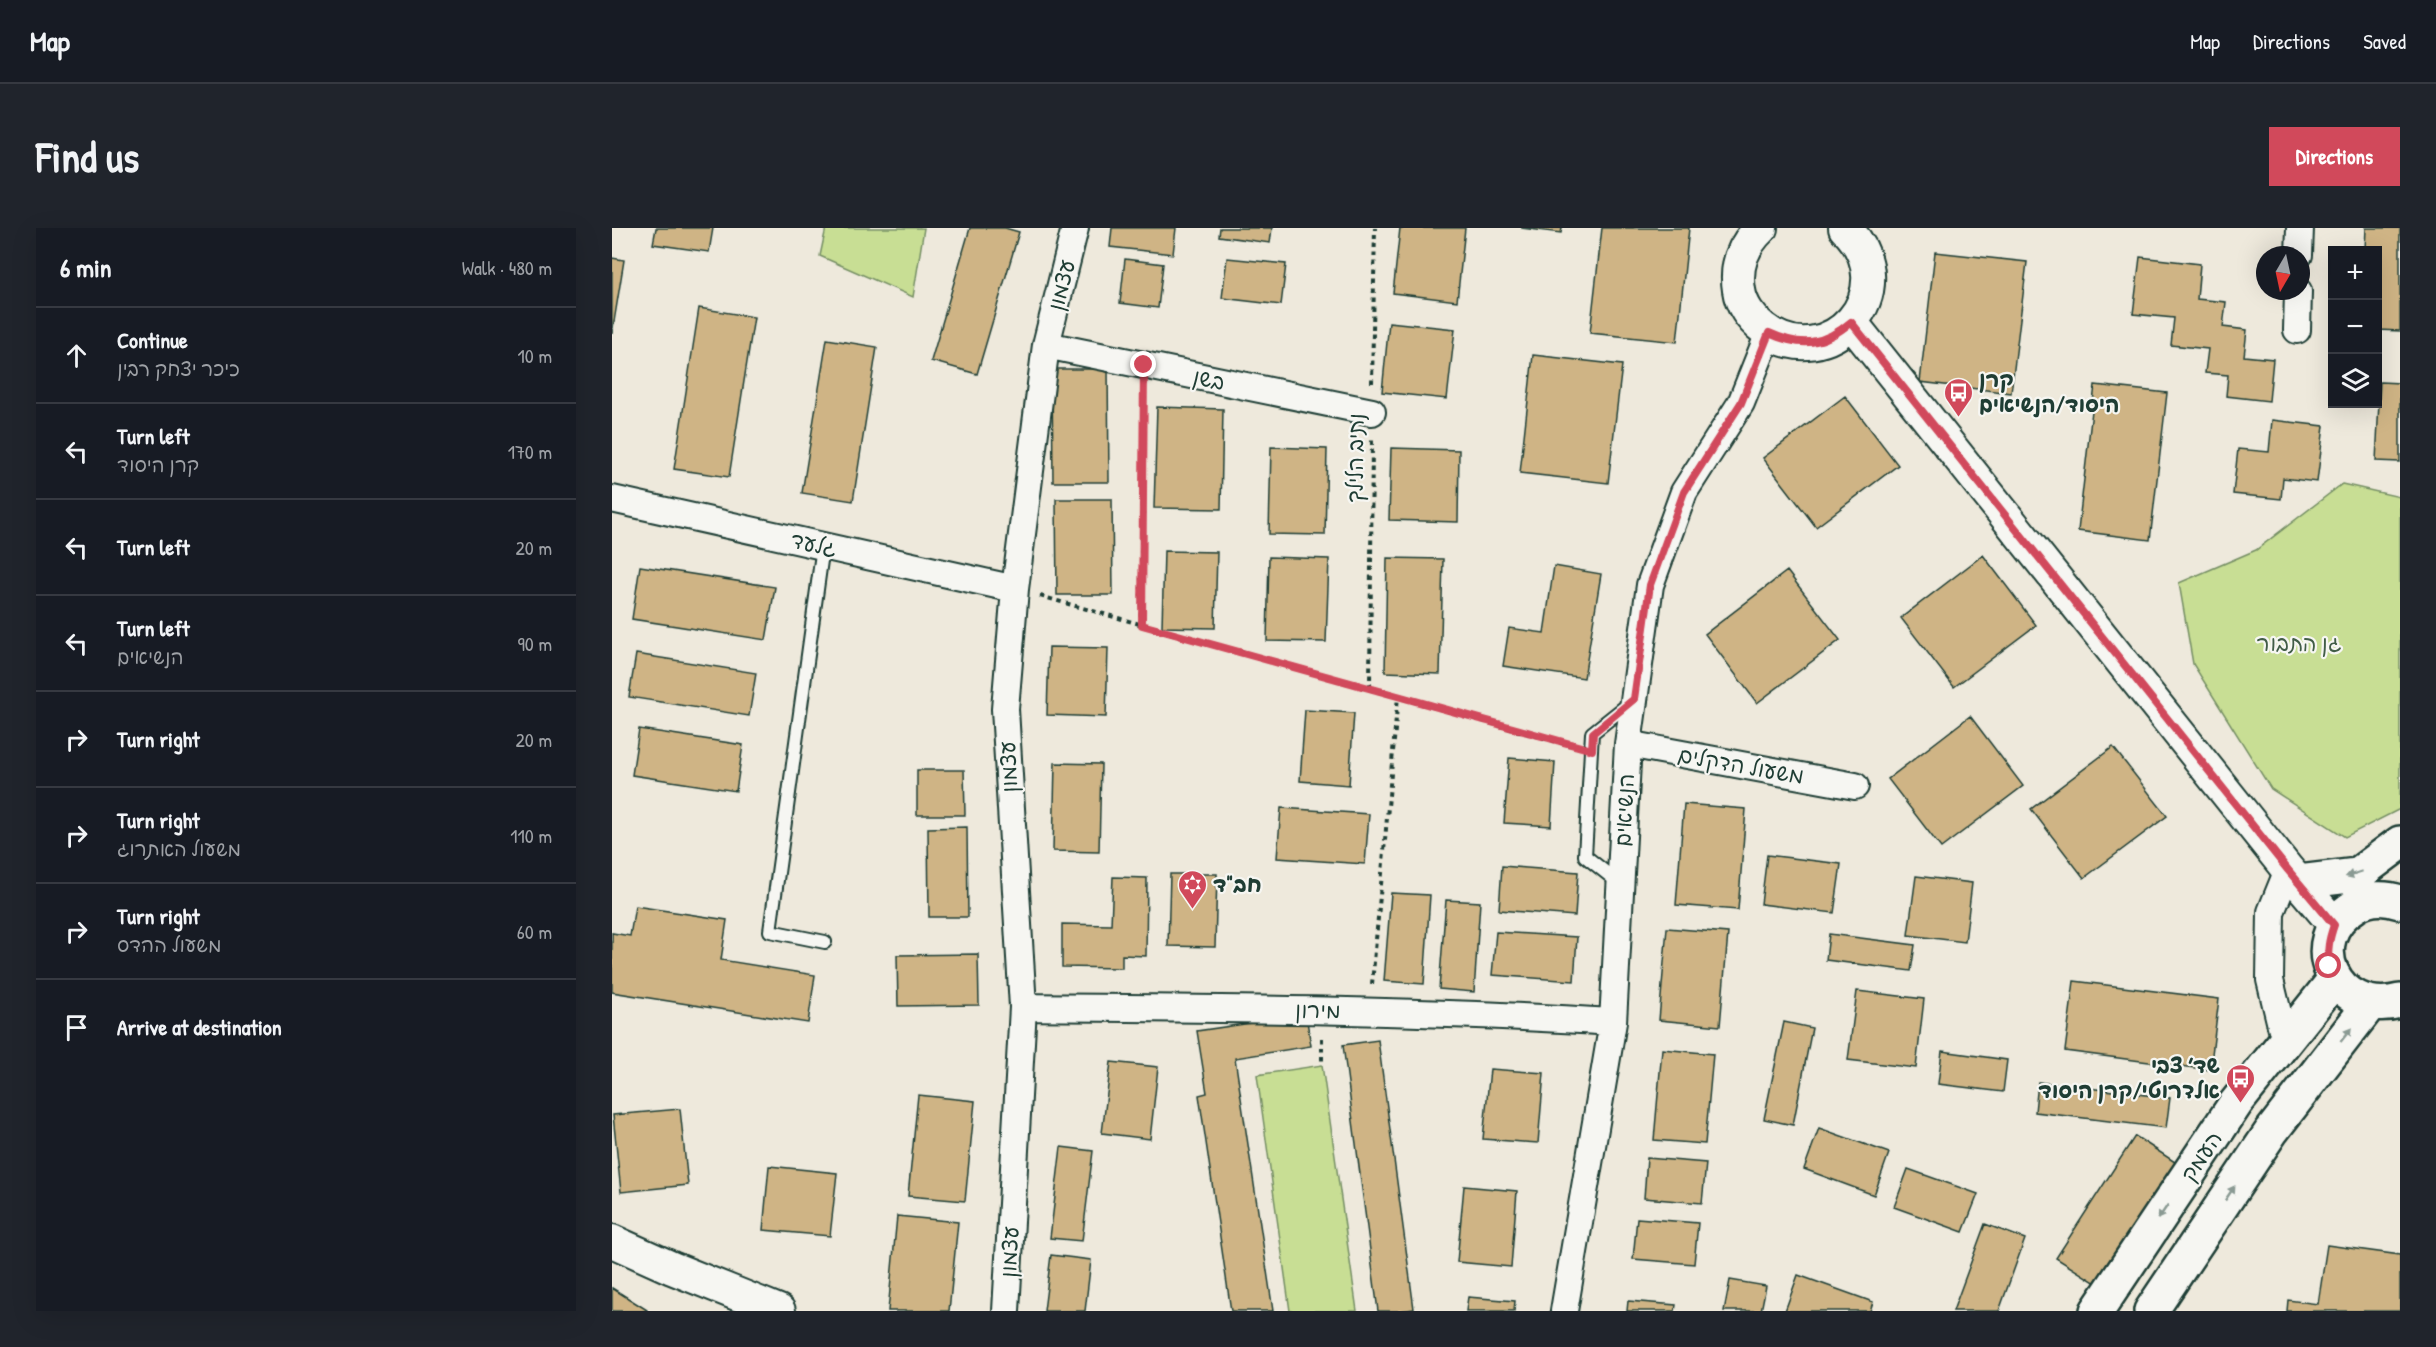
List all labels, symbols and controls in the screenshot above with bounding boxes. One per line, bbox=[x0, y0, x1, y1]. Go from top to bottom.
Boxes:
text: Map bbox=[30, 22, 70, 60]
text: Map bbox=[2190, 27, 2220, 56]
text: Directions bbox=[2253, 27, 2330, 56]
text: Saved bbox=[2363, 27, 2406, 56]
button: Directions bbox=[2269, 127, 2400, 186]
text: Find us bbox=[36, 128, 139, 185]
north arrow bbox=[2256, 246, 2310, 300]
map controls bbox=[2328, 246, 2382, 408]
button: + bbox=[2328, 246, 2382, 300]
text: 6 min bbox=[60, 250, 112, 285]
text: Walk · 480 m bbox=[462, 254, 552, 281]
street label: עצמון bbox=[1040, 256, 1082, 314]
button: − bbox=[2328, 300, 2382, 354]
text: Continue bbox=[117, 325, 188, 355]
icon: ahead bbox=[60, 339, 93, 372]
text: 10 m bbox=[518, 342, 552, 369]
route end bbox=[1130, 351, 1156, 377]
button: layers bbox=[2328, 354, 2382, 408]
text: כיכר יצחק רבין bbox=[117, 355, 240, 382]
street label: בשן bbox=[1190, 361, 1228, 397]
place label: קרן היסוד/הנשיאים bbox=[1979, 364, 2119, 419]
bus stop icon: קרן היסוד/הנשיאים bbox=[1942, 376, 1974, 418]
street label: נתיב הלילך bbox=[1339, 413, 1371, 503]
text: Turn left bbox=[117, 421, 190, 451]
icon: left bbox=[60, 435, 93, 468]
text: 170 m bbox=[508, 438, 552, 465]
text: קרן היסוד bbox=[117, 451, 199, 478]
street label: גלעד bbox=[788, 524, 840, 564]
icon: left bbox=[60, 531, 93, 564]
text: Turn left bbox=[117, 532, 190, 562]
text: 20 m bbox=[515, 534, 552, 561]
text: Turn left bbox=[117, 613, 190, 643]
icon: left bbox=[60, 627, 93, 660]
park label: גן התבור bbox=[2257, 628, 2342, 658]
text: 90 m bbox=[518, 630, 552, 657]
text: הנשיאים bbox=[117, 643, 184, 670]
icon: right bbox=[60, 723, 93, 756]
text: Turn right bbox=[117, 724, 200, 754]
text: 20 m bbox=[515, 726, 552, 753]
street label: משעול הדקלים bbox=[1676, 739, 1806, 791]
street label: עצמון bbox=[992, 740, 1024, 793]
street label: הנשיאים bbox=[1607, 773, 1641, 847]
text: Turn right bbox=[117, 805, 200, 835]
icon: right bbox=[60, 819, 93, 852]
text: 110 m bbox=[510, 822, 552, 849]
text: משעול האתרוג bbox=[117, 835, 241, 862]
synagogue icon: חב"ד bbox=[1176, 868, 1208, 910]
place label: חב"ד bbox=[1213, 869, 1261, 899]
one-way arrow bbox=[2344, 869, 2362, 879]
text: Turn right bbox=[117, 901, 200, 931]
icon: right bbox=[60, 915, 93, 948]
text: 60 m bbox=[517, 918, 552, 945]
text: משעול ההדס bbox=[117, 931, 221, 958]
route start bbox=[2315, 952, 2341, 978]
street label: מירון bbox=[1295, 995, 1341, 1025]
icon: arrive bbox=[60, 1011, 93, 1044]
text: Arrive at destination bbox=[117, 1012, 282, 1042]
one-way arrow bbox=[2339, 1028, 2351, 1043]
place label: שד׳ צבי אלדרוטי/קרן היסוד bbox=[2038, 1050, 2220, 1105]
bus stop icon: שד׳ צבי אלדרוטי/קרן היסוד bbox=[2225, 1062, 2257, 1104]
street label: העמק bbox=[2173, 1125, 2229, 1187]
one-way arrow bbox=[2225, 1184, 2236, 1201]
one-way arrow bbox=[2158, 1204, 2169, 1220]
street label: עצמון bbox=[993, 1225, 1025, 1278]

